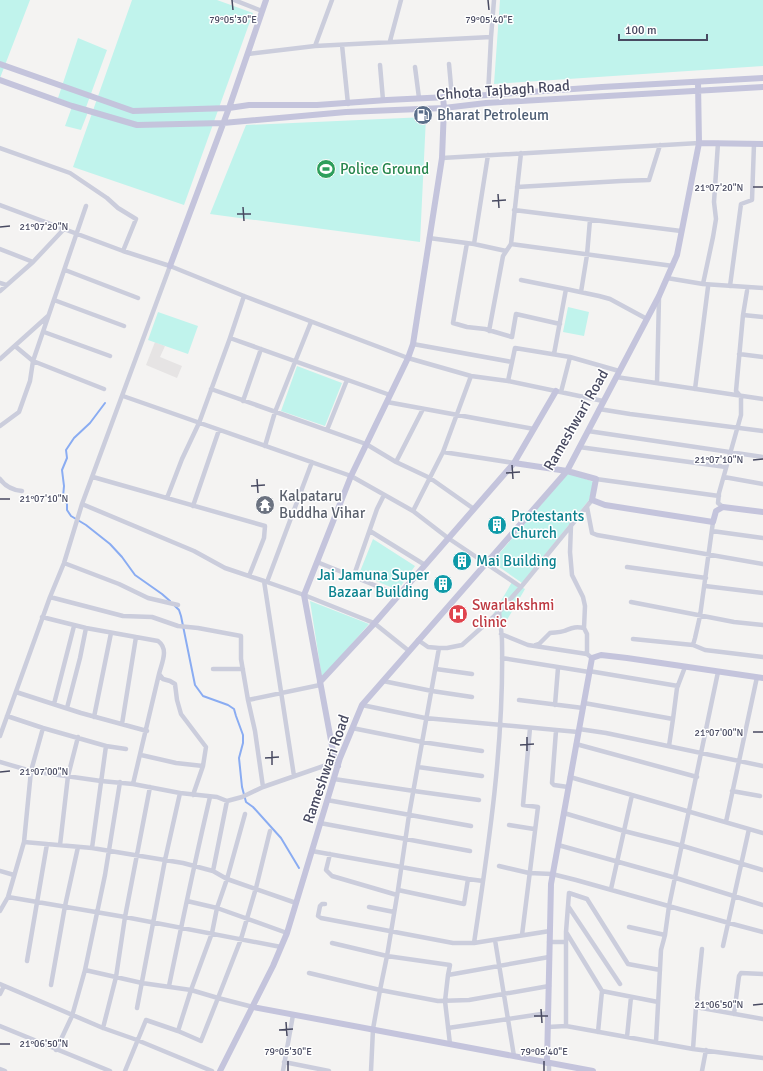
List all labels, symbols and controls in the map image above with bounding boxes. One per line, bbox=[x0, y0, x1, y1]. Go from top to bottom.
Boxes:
text: 79°05'30"E bbox=[209, 14, 257, 26]
text: 79°05'40"E bbox=[465, 14, 513, 26]
scale bar bbox=[619, 16, 707, 42]
text: 100 m bbox=[625, 23, 657, 38]
street label: Chhota Tajbagh Road bbox=[435, 76, 571, 104]
fuel station icon: Bharat Petroleum bbox=[412, 104, 434, 126]
place label: Bharat Petroleum bbox=[437, 106, 549, 124]
sports icon: Police Ground bbox=[315, 158, 337, 180]
place label: Police Ground bbox=[340, 160, 429, 178]
text: 21°07'20"N bbox=[695, 182, 743, 194]
text: 21°07'20"N bbox=[20, 221, 68, 233]
street label: Rameshwari Road bbox=[540, 366, 612, 474]
text: 21°07'10"N bbox=[695, 454, 743, 466]
place label: Kalpataru Buddha Vihar bbox=[279, 487, 366, 522]
text: 21°07'10"N bbox=[20, 493, 68, 505]
temple icon: Kalpataru Buddha Vihar bbox=[254, 494, 276, 516]
place label: Protestants Church bbox=[511, 507, 585, 542]
building icon: Protestants Church bbox=[486, 514, 508, 536]
building icon: Mai Building bbox=[451, 550, 473, 572]
place label: Mai Building bbox=[476, 552, 557, 570]
place label: Jai Jamuna Super Bazaar Building bbox=[317, 566, 429, 601]
building icon: Jai Jamuna Super Bazaar Building bbox=[432, 573, 454, 595]
place label: Swarlakshmi clinic bbox=[472, 596, 554, 631]
hospital icon: Swarlakshmi clinic bbox=[447, 603, 469, 625]
street label: Rameshwari Road bbox=[299, 712, 353, 826]
text: 21°07'00"N bbox=[695, 727, 743, 739]
text: 21°07'00"N bbox=[20, 766, 68, 778]
text: 21°06'50"N bbox=[695, 999, 743, 1011]
text: 21°06'50"N bbox=[20, 1038, 68, 1050]
text: 79°05'30"E bbox=[264, 1046, 312, 1058]
text: 79°05'40"E bbox=[520, 1046, 568, 1058]

